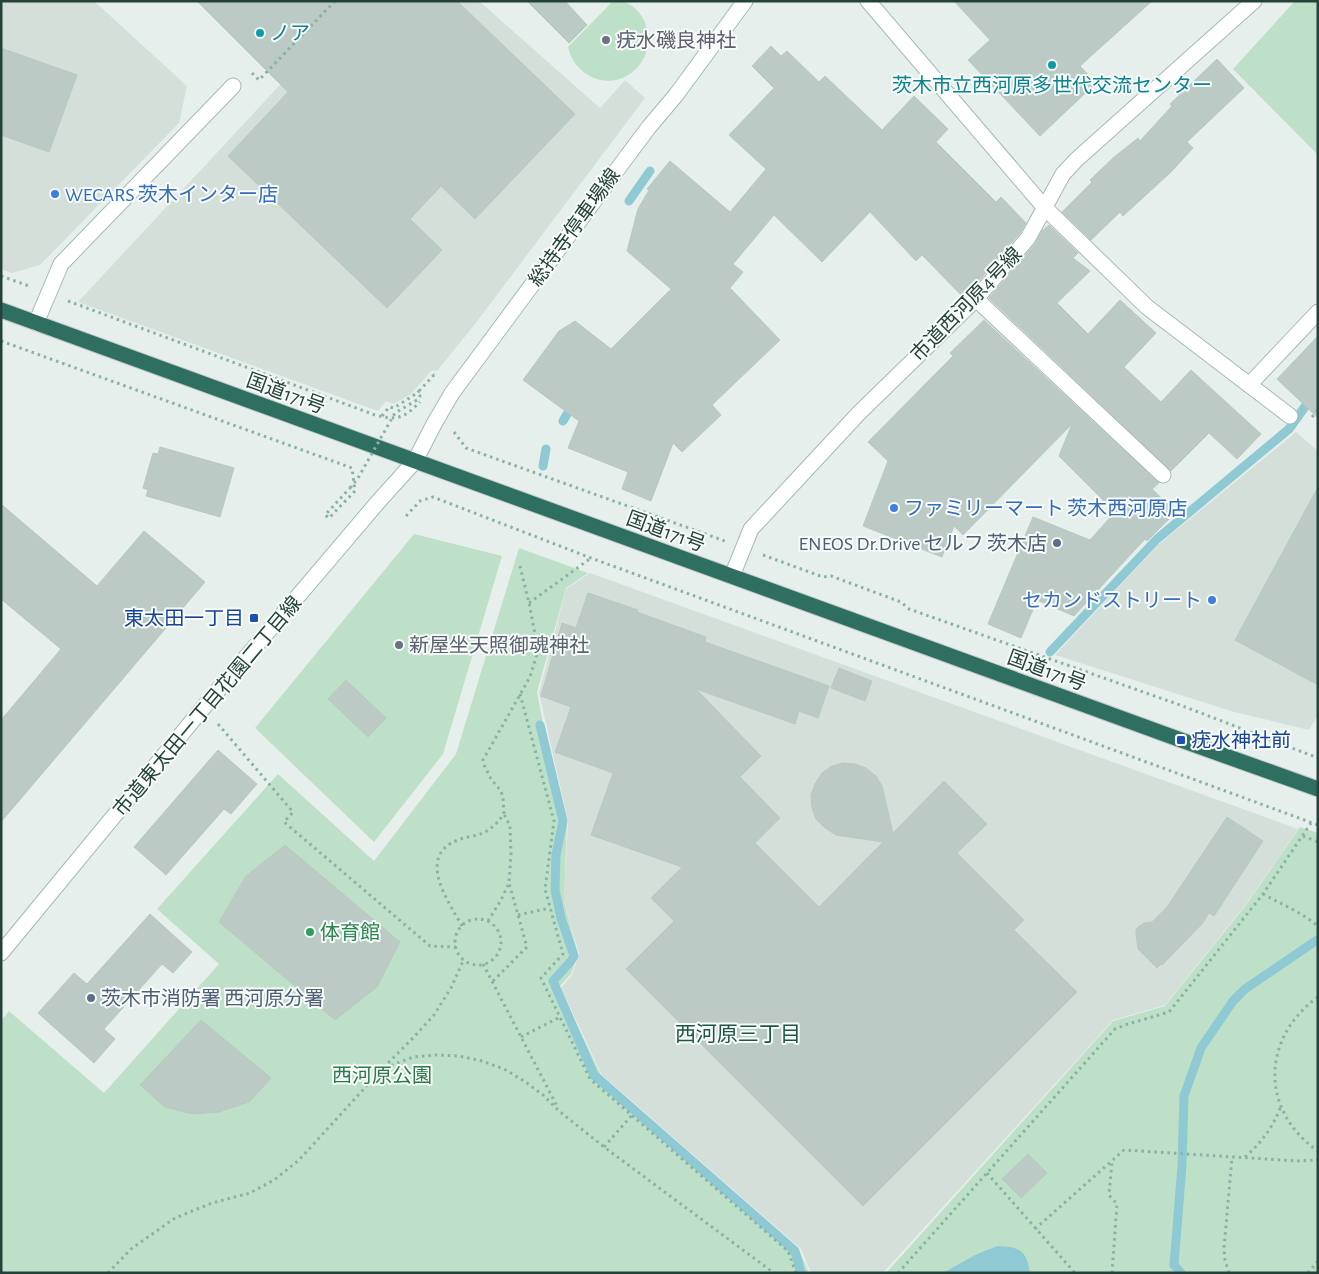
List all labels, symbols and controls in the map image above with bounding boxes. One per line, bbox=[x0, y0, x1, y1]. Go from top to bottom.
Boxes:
place label: ノア bbox=[270, 24, 310, 44]
marker: ノア bbox=[254, 27, 266, 39]
place label: 疣水磯良神社 bbox=[616, 29, 736, 51]
marker: 疣水磯良神社 bbox=[600, 34, 612, 46]
marker: 茨木市立西河原多世代交流センター bbox=[1046, 59, 1058, 71]
place label: 茨木市立西河原多世代交流センター bbox=[892, 75, 1212, 96]
street label: 総持寺停車場線 bbox=[524, 164, 624, 290]
place label: WECARS 茨木インター店 bbox=[65, 184, 278, 205]
marker: WECARS 茨木インター店 bbox=[49, 188, 61, 200]
street label: 市道西河原4号線 bbox=[906, 243, 1026, 365]
street label: 国道171号 bbox=[244, 370, 328, 417]
place label: ファミリーマート 茨木西河原店 bbox=[904, 498, 1187, 519]
marker: ファミリーマート 茨木西河原店 bbox=[888, 502, 900, 514]
street label: 国道171号 bbox=[624, 508, 708, 555]
place label: ENEOS Dr.Drive セルフ 茨木店 bbox=[798, 533, 1047, 554]
marker: ENEOS Dr.Drive セルフ 茨木店 bbox=[1051, 537, 1063, 549]
place label: セカンドストリート bbox=[1022, 591, 1202, 611]
street label: 市道東太田一丁目花園二丁目線 bbox=[109, 592, 305, 820]
marker: セカンドストリート bbox=[1206, 594, 1218, 606]
place label: 東太田一丁目 bbox=[124, 608, 244, 629]
marker: 東太田一丁目 bbox=[248, 612, 260, 624]
place label: 新屋坐天照御魂神社 bbox=[409, 635, 589, 656]
marker: 新屋坐天照御魂神社 bbox=[393, 639, 405, 651]
street label: 国道171号 bbox=[1005, 647, 1089, 694]
place label: 疣水神社前 bbox=[1191, 729, 1291, 751]
marker: 疣水神社前 bbox=[1175, 734, 1187, 746]
place label: 体育館 bbox=[320, 922, 380, 943]
marker: 体育館 bbox=[304, 926, 316, 938]
place label: 茨木市消防署 西河原分署 bbox=[101, 988, 324, 1009]
marker: 茨木市消防署 西河原分署 bbox=[85, 992, 97, 1004]
district label: 西河原三丁目 bbox=[675, 1023, 801, 1045]
park label: 西河原公園 bbox=[332, 1065, 432, 1086]

